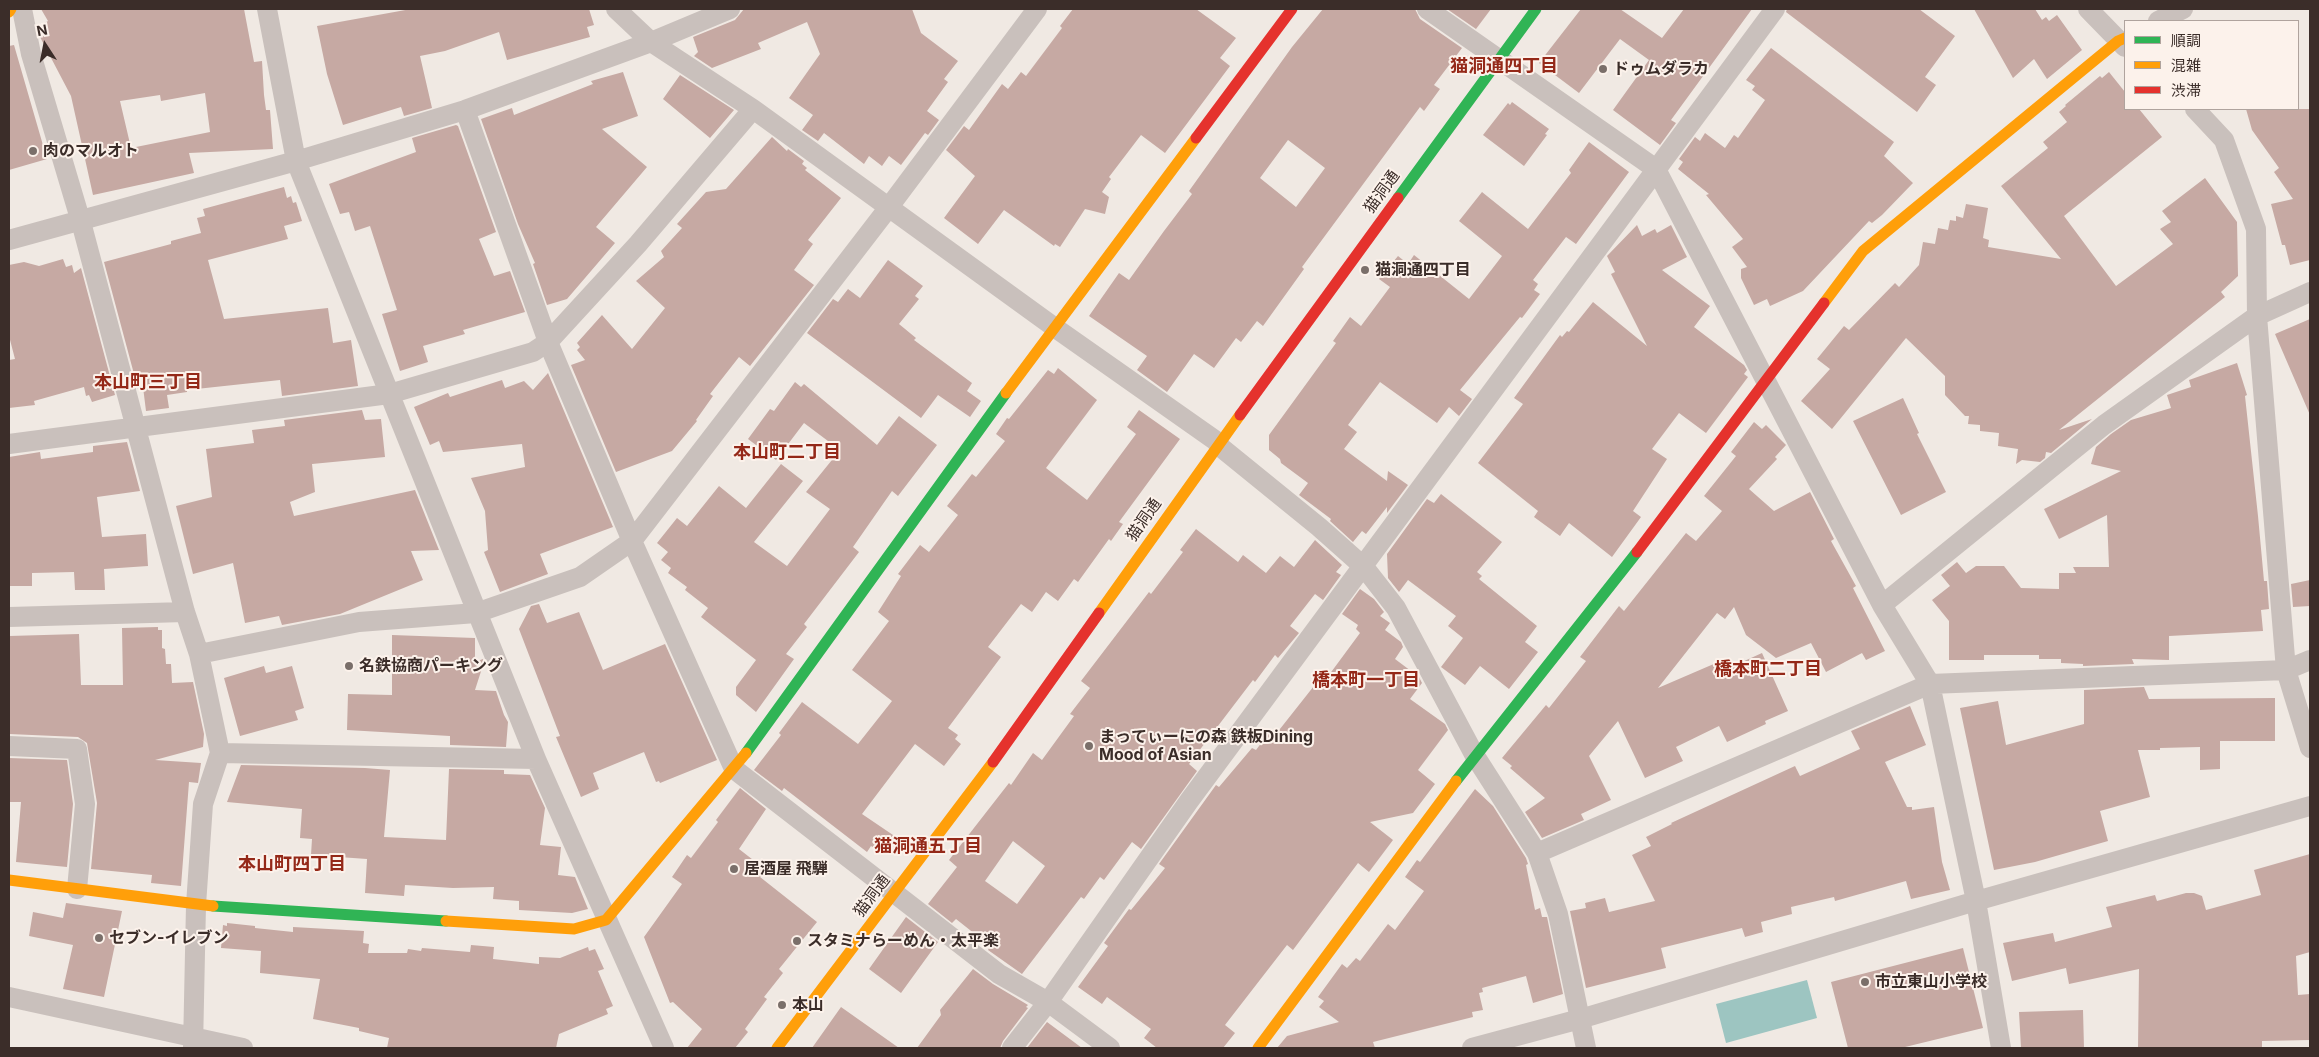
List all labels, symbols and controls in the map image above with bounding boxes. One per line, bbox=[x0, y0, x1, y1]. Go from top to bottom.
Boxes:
north arrow bbox=[20, 20, 70, 70]
text: N bbox=[35, 20, 49, 39]
legend bbox=[2124, 20, 2299, 110]
text: 順調 bbox=[2171, 31, 2201, 50]
district label: 猫洞通四丁目 bbox=[1450, 56, 1558, 78]
text: 混雑 bbox=[2171, 56, 2201, 75]
place label: ドゥムダラカ bbox=[1613, 59, 1709, 79]
marker: ドゥムダラカ bbox=[1597, 63, 1609, 75]
text: 渋滞 bbox=[2171, 81, 2201, 100]
place label: 肉のマルオト bbox=[43, 141, 139, 161]
marker: 肉のマルオト bbox=[27, 145, 39, 157]
street label: 猫洞通 bbox=[1360, 167, 1404, 217]
place label: 猫洞通四丁目 bbox=[1375, 260, 1471, 280]
marker: 猫洞通四丁目 bbox=[1359, 264, 1371, 276]
district label: 本山町三丁目 bbox=[94, 372, 202, 394]
district label: 本山町二丁目 bbox=[733, 442, 841, 464]
street label: 猫洞通 bbox=[1122, 495, 1166, 545]
place label: 名鉄協商パーキング bbox=[359, 656, 503, 676]
district label: 橋本町二丁目 bbox=[1714, 659, 1822, 681]
marker: 名鉄協商パーキング bbox=[343, 660, 355, 672]
district label: 橋本町一丁目 bbox=[1312, 670, 1420, 692]
place label: まってぃーにの森 鉄板Dining Mood of Asian bbox=[1099, 727, 1313, 765]
marker: まってぃーにの森 鉄板Dining Mood of Asian bbox=[1083, 740, 1095, 752]
district label: 猫洞通五丁目 bbox=[874, 836, 982, 858]
district label: 本山町四丁目 bbox=[238, 854, 346, 876]
place label: 居酒屋 飛騨 bbox=[744, 859, 828, 879]
marker: 居酒屋 飛騨 bbox=[728, 863, 740, 875]
street label: 猫洞通 bbox=[850, 871, 894, 921]
place label: セブン-イレブン bbox=[109, 928, 228, 948]
place label: スタミナらーめん・太平楽 bbox=[807, 931, 999, 951]
marker: セブン-イレブン bbox=[93, 932, 105, 944]
marker: スタミナらーめん・太平楽 bbox=[791, 935, 803, 947]
place label: 市立東山小学校 bbox=[1875, 972, 1987, 992]
marker: 市立東山小学校 bbox=[1859, 976, 1871, 988]
place label: 本山 bbox=[792, 995, 824, 1015]
marker: 本山 bbox=[776, 999, 788, 1011]

